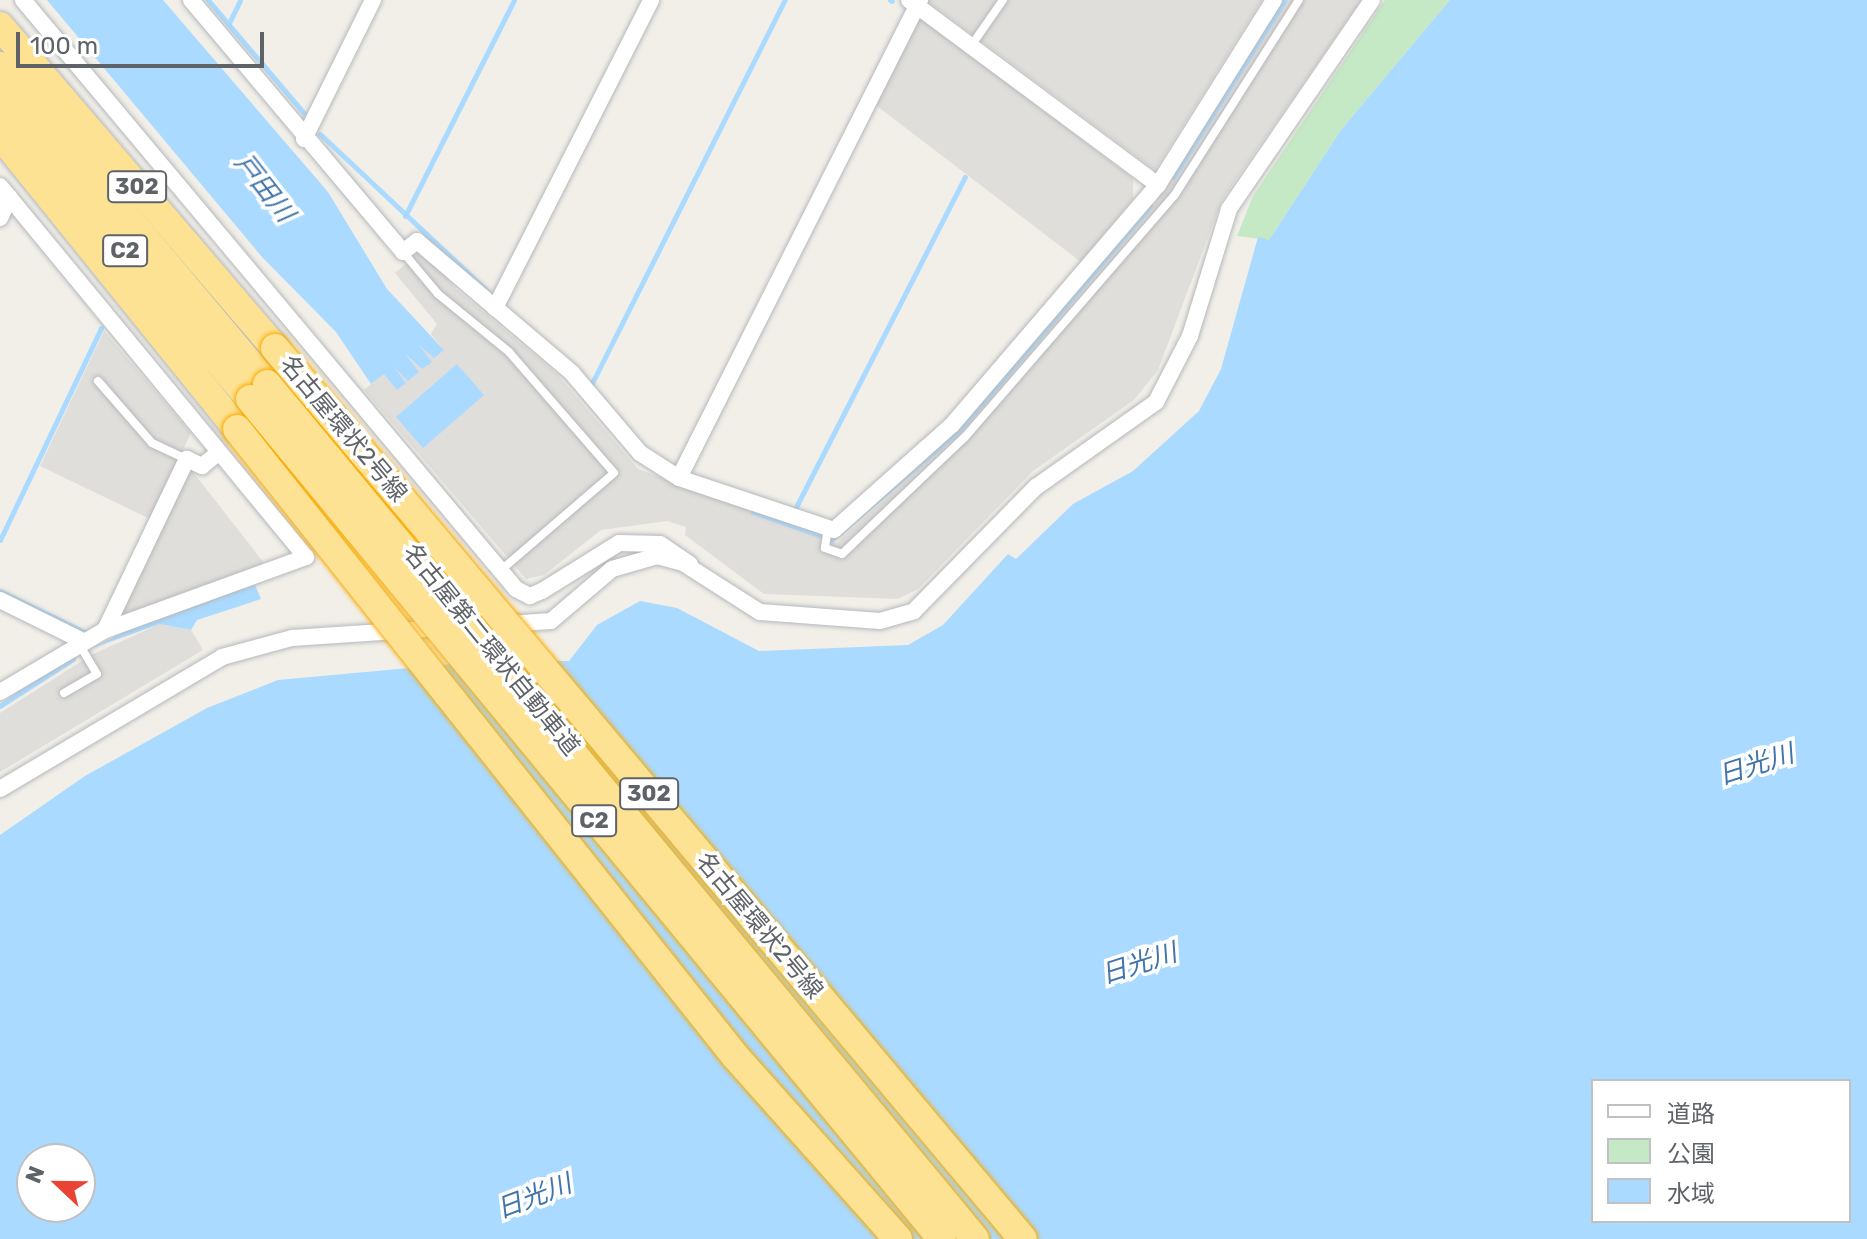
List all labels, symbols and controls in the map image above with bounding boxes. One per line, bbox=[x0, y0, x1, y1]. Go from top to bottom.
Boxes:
scale bar bbox=[20, 16, 268, 66]
text: 100 m bbox=[30, 32, 98, 60]
water label: 戸田川 bbox=[228, 148, 300, 228]
road number: 302 bbox=[107, 169, 167, 205]
road number: C2 bbox=[101, 233, 149, 269]
street label: 名古屋環状2号線 bbox=[273, 350, 413, 508]
street label: 名古屋第二環状自動車道 bbox=[397, 538, 585, 762]
water label: 日光川 bbox=[1714, 738, 1798, 792]
road number: 302 bbox=[619, 776, 679, 812]
road number: C2 bbox=[570, 803, 618, 839]
street label: 名古屋環状2号線 bbox=[689, 847, 829, 1005]
water label: 日光川 bbox=[1097, 937, 1181, 991]
legend bbox=[1591, 1079, 1851, 1223]
text: 道路 bbox=[1667, 1100, 1715, 1128]
text: 公園 bbox=[1667, 1140, 1715, 1168]
north arrow bbox=[16, 1143, 96, 1223]
text: N bbox=[20, 1162, 51, 1187]
water label: 日光川 bbox=[492, 1168, 576, 1226]
text: 水域 bbox=[1667, 1180, 1715, 1208]

